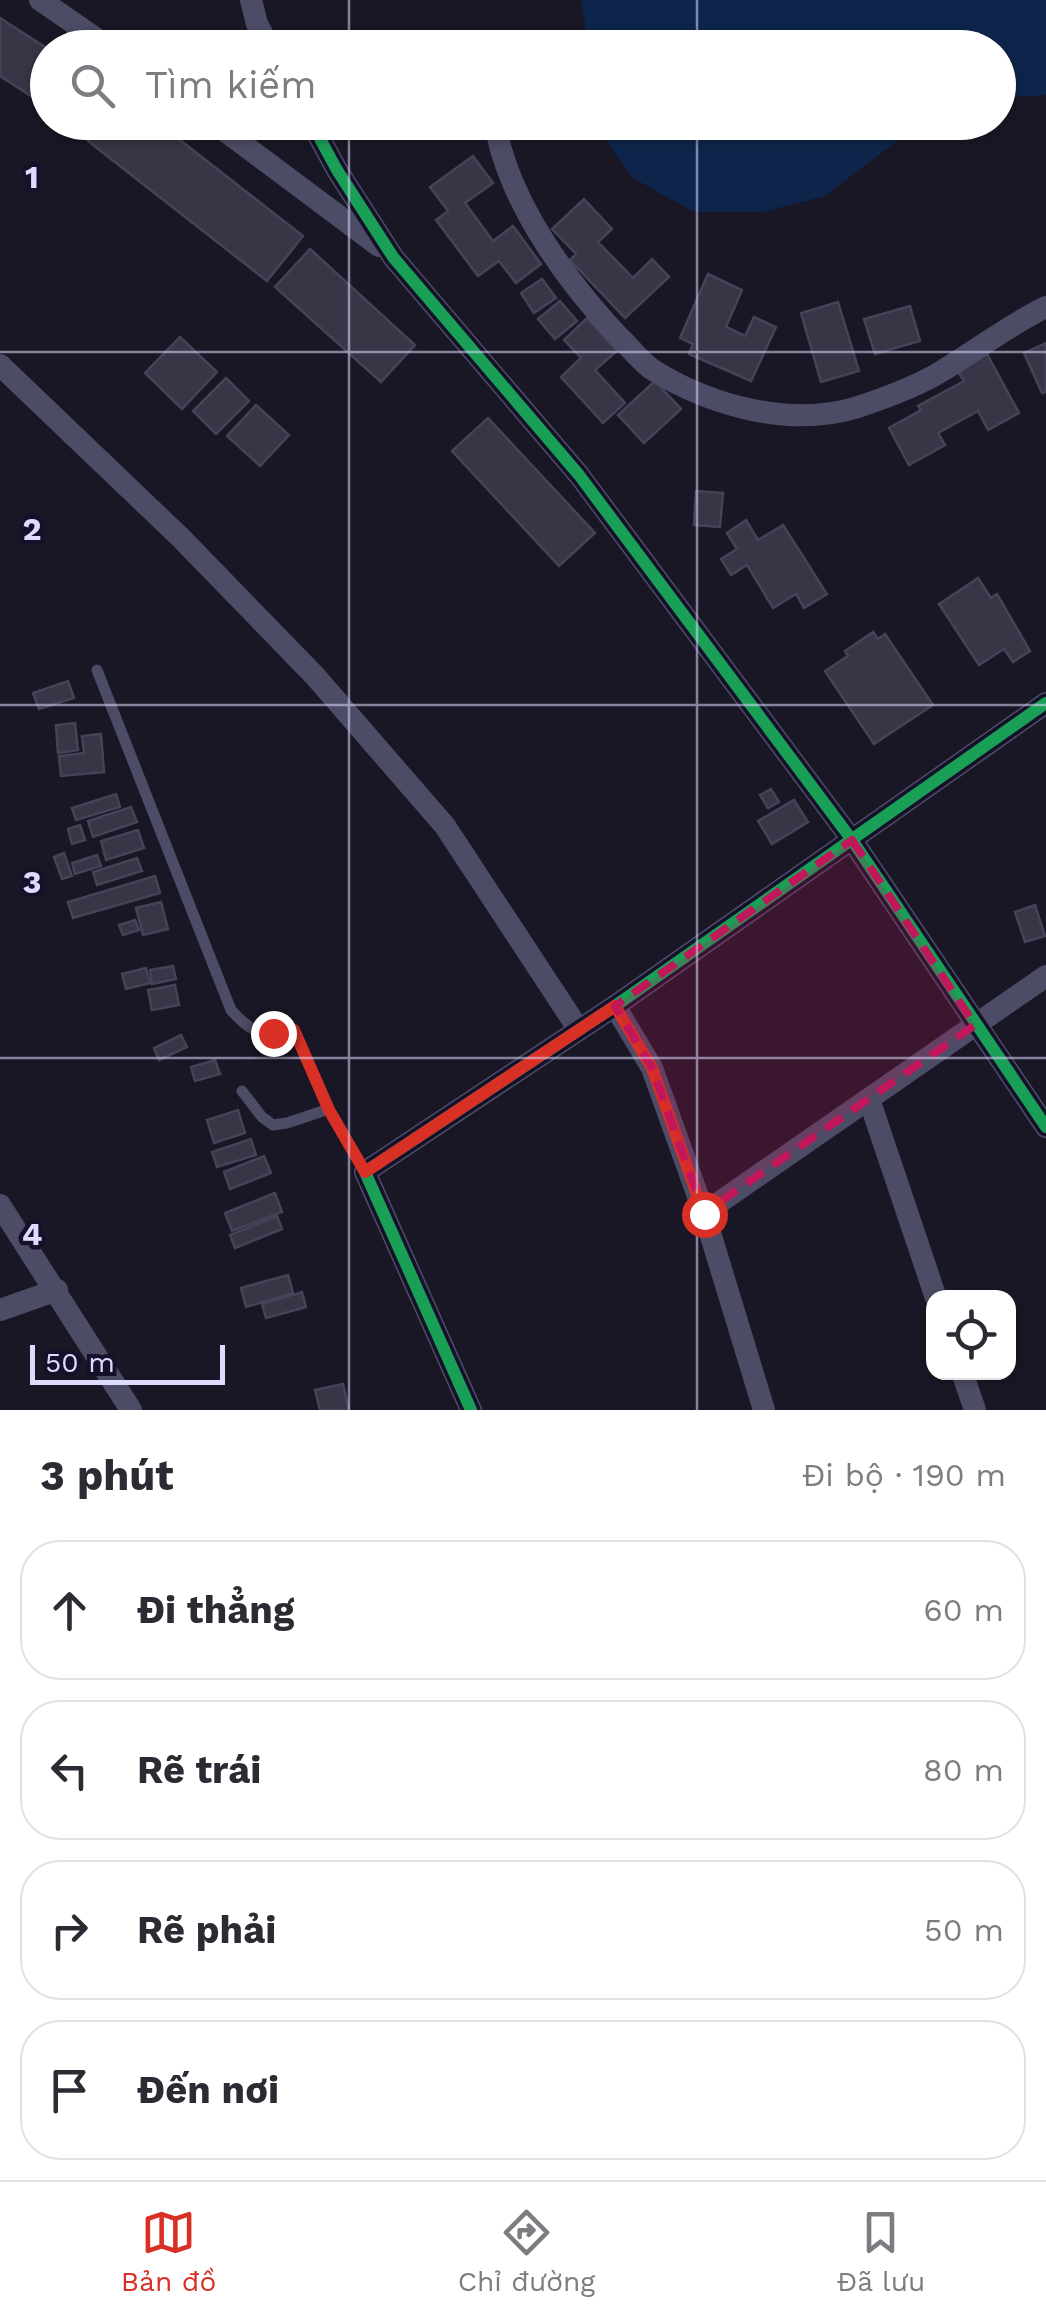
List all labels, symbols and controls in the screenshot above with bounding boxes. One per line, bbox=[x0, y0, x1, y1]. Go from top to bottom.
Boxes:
search box bbox=[30, 30, 1016, 140]
icon: search bbox=[65, 58, 120, 113]
text: Tìm kiếm bbox=[145, 63, 316, 107]
text: 1 bbox=[25, 158, 39, 196]
text: 2 bbox=[22, 510, 42, 548]
text: 3 bbox=[23, 863, 41, 901]
route end bbox=[251, 1011, 297, 1057]
route start bbox=[682, 1192, 728, 1238]
text: 4 bbox=[22, 1215, 42, 1253]
map controls bbox=[926, 1290, 1016, 1380]
button: locate bbox=[926, 1290, 1016, 1380]
scale bar bbox=[30, 1340, 225, 1384]
text: 50 m bbox=[45, 1346, 115, 1379]
text: 3 phút bbox=[40, 1451, 174, 1500]
text: Đi bộ · 190 m bbox=[802, 1456, 1006, 1494]
icon: ahead bbox=[42, 1583, 97, 1638]
text: Đi thẳng bbox=[137, 1588, 294, 1632]
text: 60 m bbox=[923, 1591, 1004, 1629]
icon: left bbox=[42, 1743, 97, 1798]
text: Rẽ trái bbox=[137, 1748, 261, 1792]
text: 80 m bbox=[923, 1751, 1004, 1789]
icon: right bbox=[42, 1903, 97, 1958]
text: Rẽ phải bbox=[137, 1908, 276, 1952]
text: 50 m bbox=[924, 1911, 1004, 1949]
icon: arrive bbox=[42, 2063, 97, 2118]
text: Đến nơi bbox=[137, 2068, 279, 2112]
tab: Bản đồ bbox=[121, 2205, 216, 2298]
tab: Chỉ đường bbox=[458, 2205, 595, 2298]
tab: Đã lưu bbox=[837, 2205, 925, 2298]

